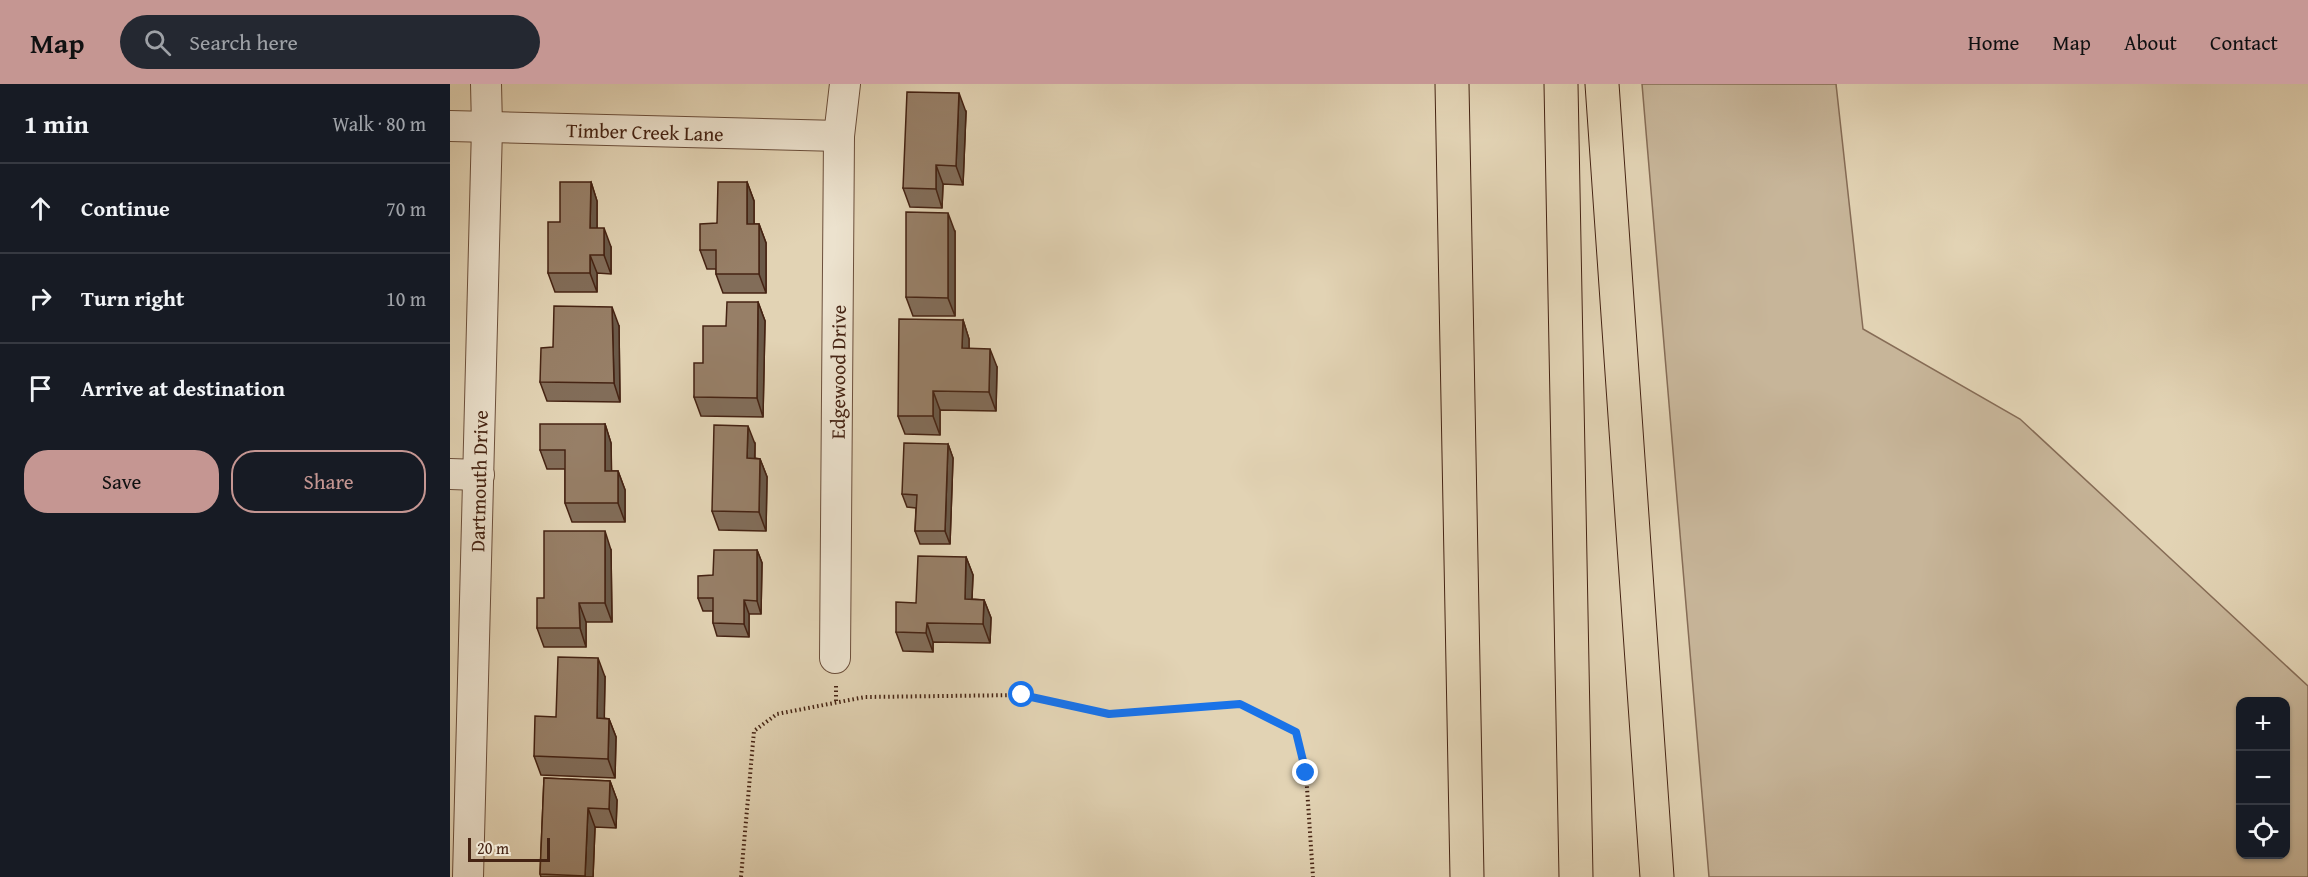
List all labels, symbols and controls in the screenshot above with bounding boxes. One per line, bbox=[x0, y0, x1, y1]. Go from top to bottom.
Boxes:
search box bbox=[120, 15, 540, 69]
text: Map bbox=[30, 22, 84, 63]
icon: search bbox=[141, 26, 174, 59]
text: Search here bbox=[189, 26, 298, 58]
text: Home bbox=[1968, 27, 2019, 58]
text: Map bbox=[2052, 27, 2091, 58]
text: About bbox=[2124, 27, 2177, 58]
text: Contact bbox=[2210, 27, 2278, 58]
text: 1 min bbox=[24, 104, 89, 143]
text: Walk · 80 m bbox=[332, 109, 426, 138]
street label: Timber Creek Lane bbox=[566, 114, 724, 148]
icon: ahead bbox=[24, 192, 57, 225]
text: Continue bbox=[81, 192, 170, 224]
text: 70 m bbox=[386, 194, 426, 223]
icon: right bbox=[24, 282, 57, 315]
text: Turn right bbox=[81, 282, 184, 314]
text: 10 m bbox=[386, 284, 426, 313]
street label: Edgewood Drive bbox=[822, 305, 852, 439]
icon: arrive bbox=[24, 372, 57, 405]
text: Arrive at destination bbox=[81, 372, 285, 404]
street label: Dartmouth Drive bbox=[462, 410, 494, 552]
button: Save bbox=[24, 450, 219, 513]
button: Share bbox=[231, 450, 426, 513]
route start bbox=[1008, 681, 1034, 707]
map controls bbox=[2236, 697, 2290, 859]
button: + bbox=[2236, 697, 2290, 751]
button: − bbox=[2236, 751, 2290, 805]
route end bbox=[1292, 759, 1318, 785]
button: locate bbox=[2236, 805, 2290, 859]
scale bar bbox=[468, 835, 550, 862]
text: 20 m bbox=[477, 836, 509, 860]

